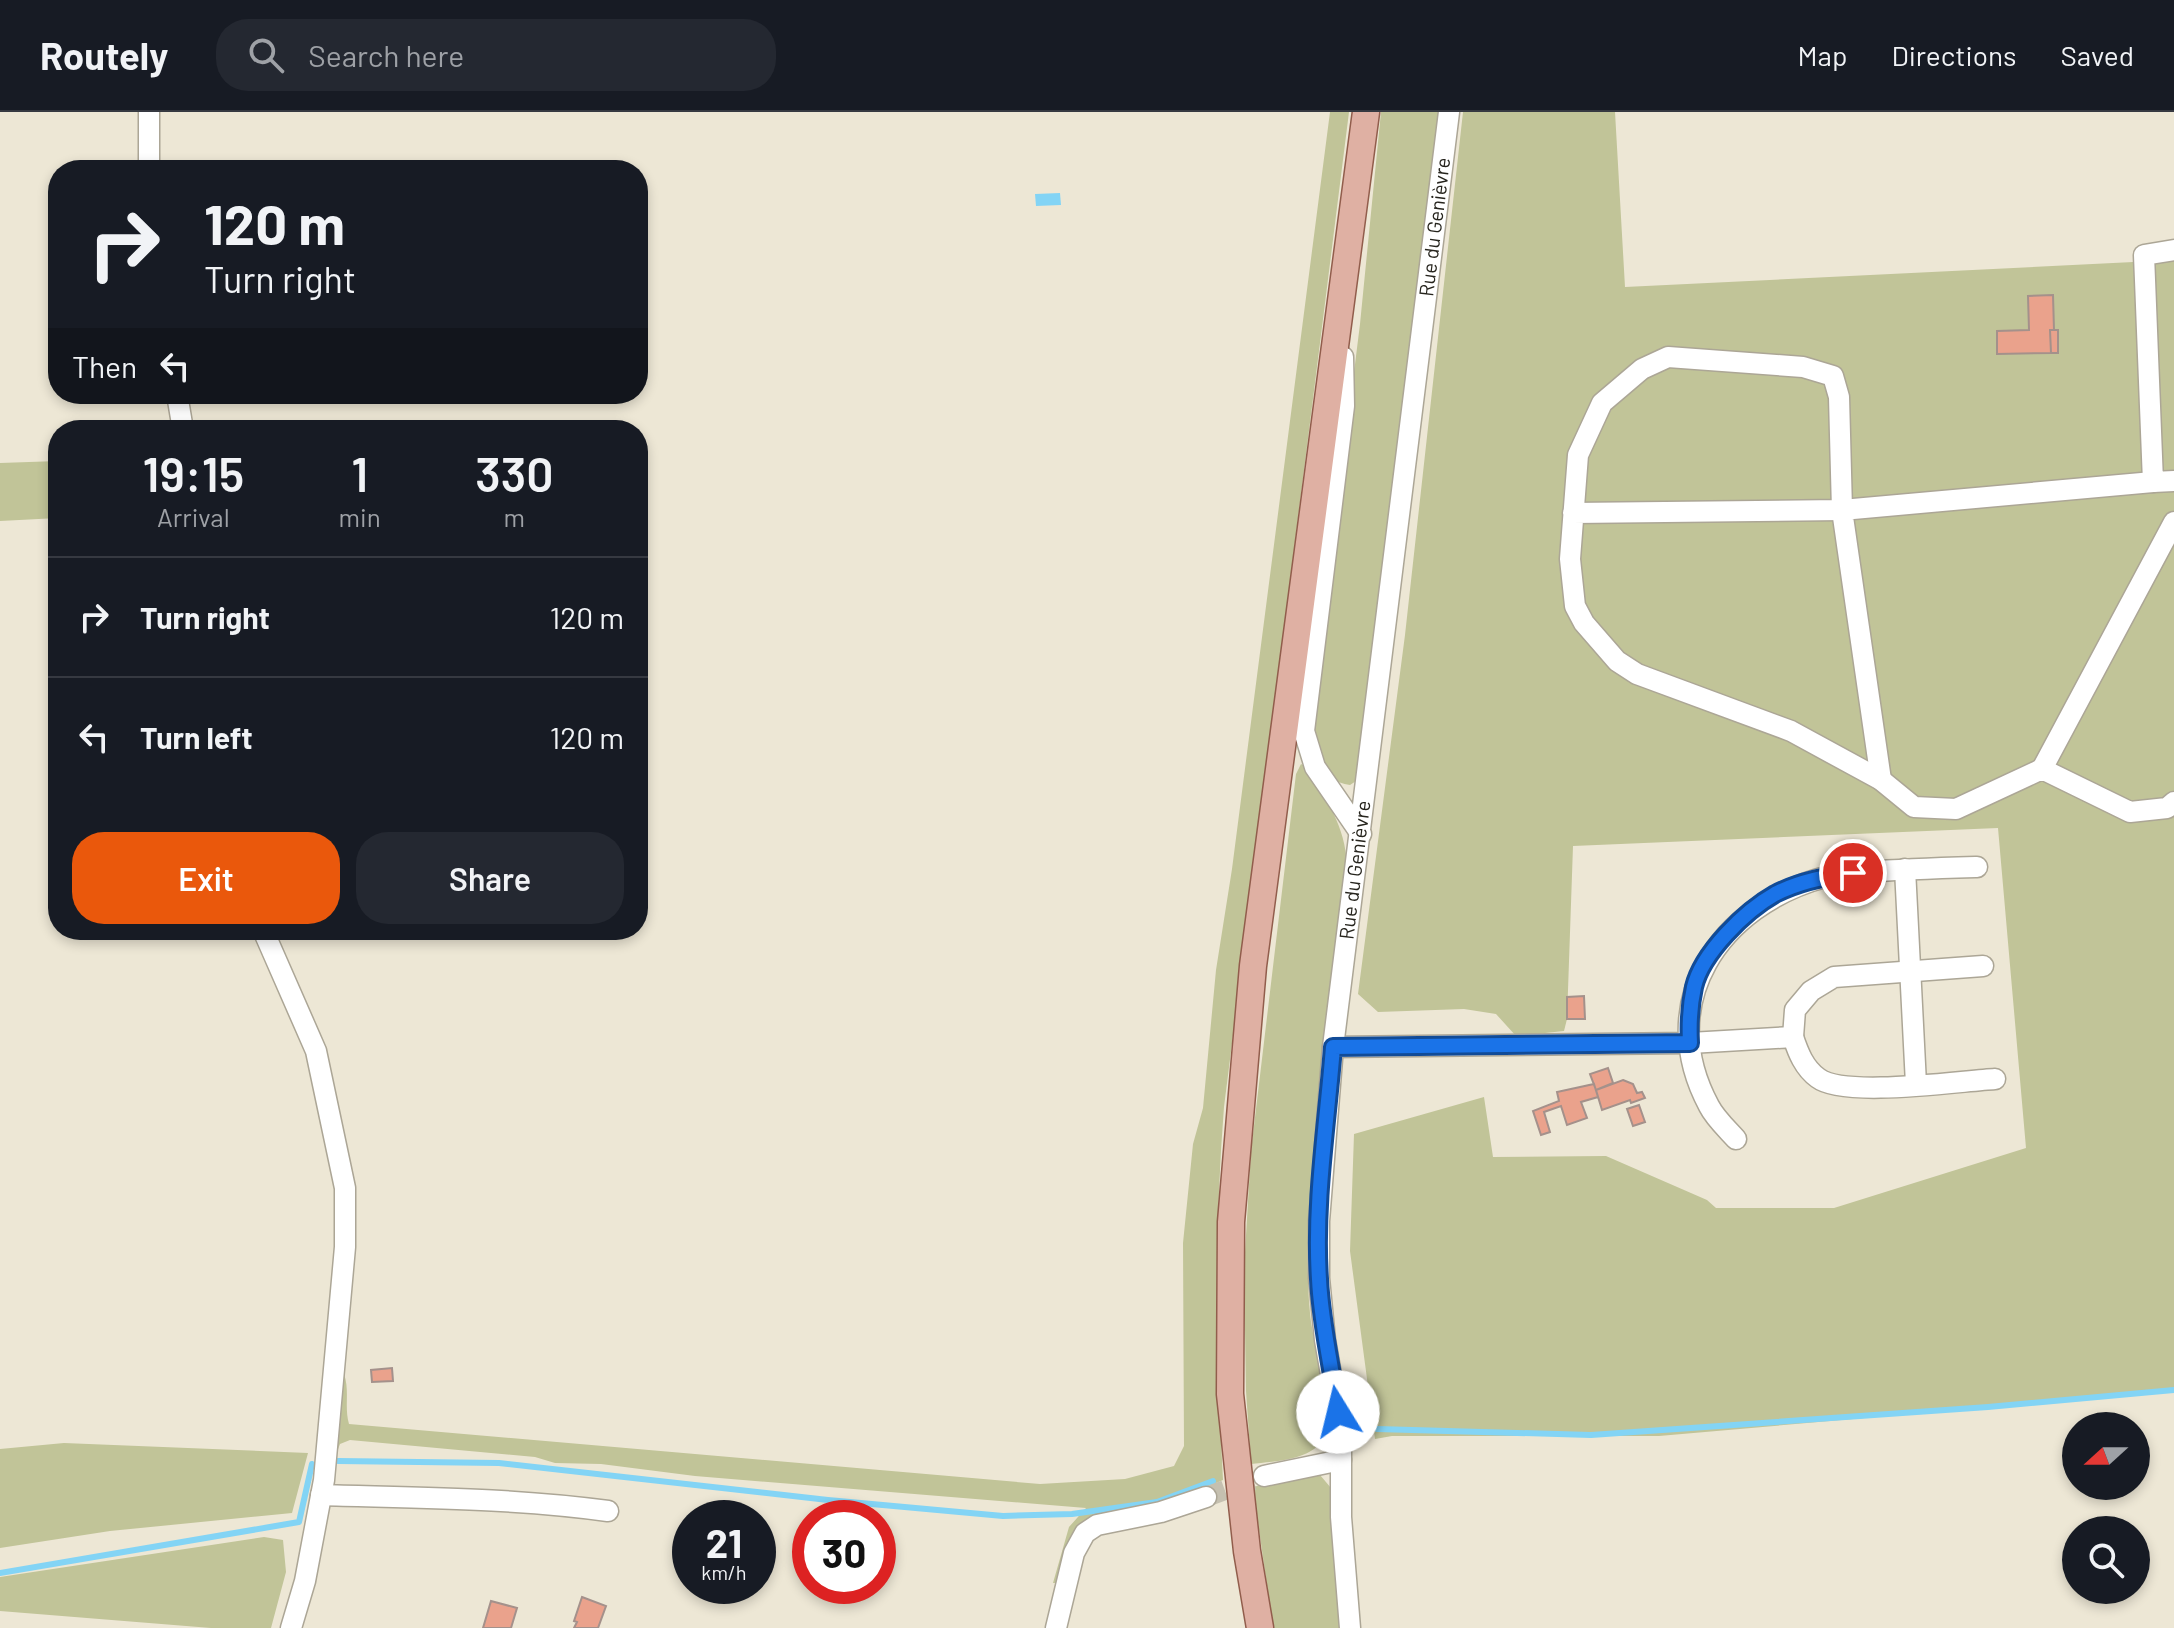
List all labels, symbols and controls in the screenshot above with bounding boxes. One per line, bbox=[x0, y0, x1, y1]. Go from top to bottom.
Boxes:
search box bbox=[216, 19, 776, 91]
text: Routely bbox=[40, 32, 168, 78]
icon: search bbox=[244, 33, 288, 77]
text: Search here bbox=[308, 37, 464, 73]
text: Map bbox=[1798, 38, 1847, 72]
text: Directions bbox=[1891, 38, 2017, 72]
text: Saved bbox=[2061, 38, 2134, 72]
street label: Rue du Genièvre bbox=[1413, 156, 1454, 298]
text: 120 m bbox=[204, 189, 345, 256]
icon: right bbox=[72, 192, 176, 296]
text: Turn right bbox=[204, 257, 356, 300]
icon: left bbox=[153, 344, 197, 388]
text: Then bbox=[72, 348, 137, 384]
text: 19:15 bbox=[142, 444, 244, 502]
text: 1 bbox=[351, 444, 368, 502]
text: 330 bbox=[475, 444, 553, 502]
text: Arrival bbox=[157, 501, 230, 532]
text: min bbox=[339, 501, 381, 532]
text: m bbox=[504, 501, 525, 532]
icon: right bbox=[72, 595, 116, 639]
text: Turn right bbox=[140, 599, 270, 635]
text: 120 m bbox=[550, 599, 624, 635]
icon: left bbox=[72, 715, 116, 759]
text: Turn left bbox=[140, 719, 253, 755]
text: 120 m bbox=[550, 719, 624, 755]
street label: Rue du Genièvre bbox=[1333, 799, 1374, 941]
button: Exit bbox=[72, 832, 340, 924]
button: Share bbox=[356, 832, 624, 924]
pin bbox=[1819, 839, 1887, 907]
icon: arrive bbox=[1831, 851, 1875, 895]
position arrow bbox=[1296, 1370, 1380, 1454]
north arrow bbox=[2062, 1412, 2150, 1500]
map controls bbox=[2062, 1412, 2150, 1604]
speed limit sign: 30 bbox=[792, 1500, 896, 1604]
button: search bbox=[2062, 1516, 2150, 1604]
text: 21 bbox=[706, 1518, 742, 1566]
text: km/h bbox=[701, 1560, 747, 1584]

